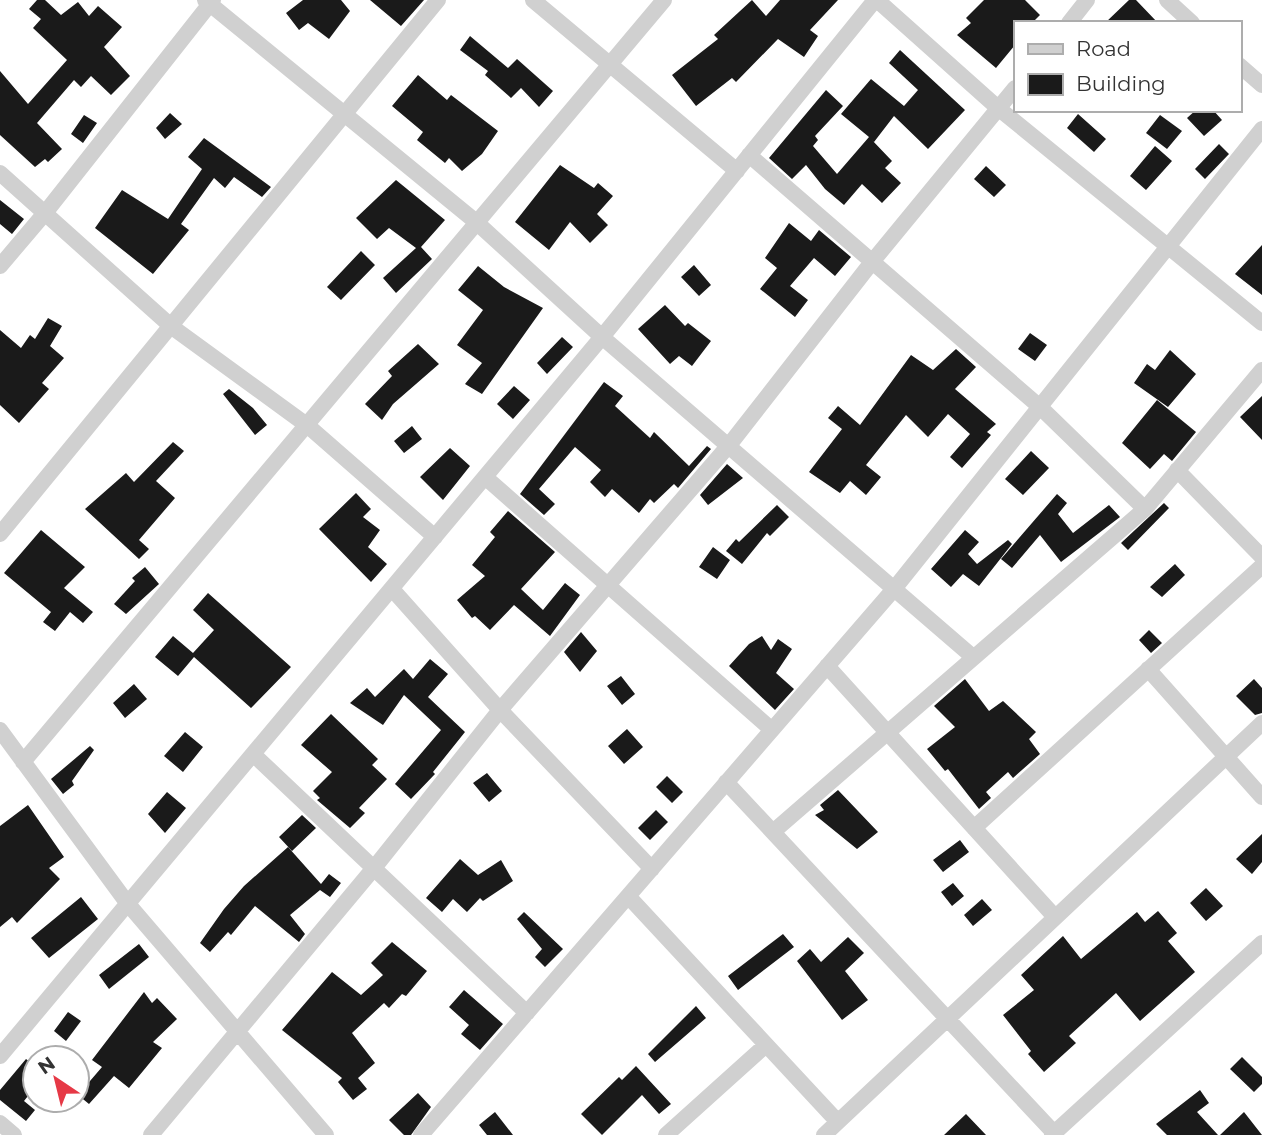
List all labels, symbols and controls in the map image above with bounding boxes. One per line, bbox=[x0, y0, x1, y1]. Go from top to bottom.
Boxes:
legend bbox=[1014, 21, 1241, 112]
text: Road bbox=[1076, 36, 1131, 61]
text: Building bbox=[1076, 71, 1166, 96]
north arrow bbox=[21, 1044, 91, 1114]
text: N bbox=[34, 1052, 59, 1079]

